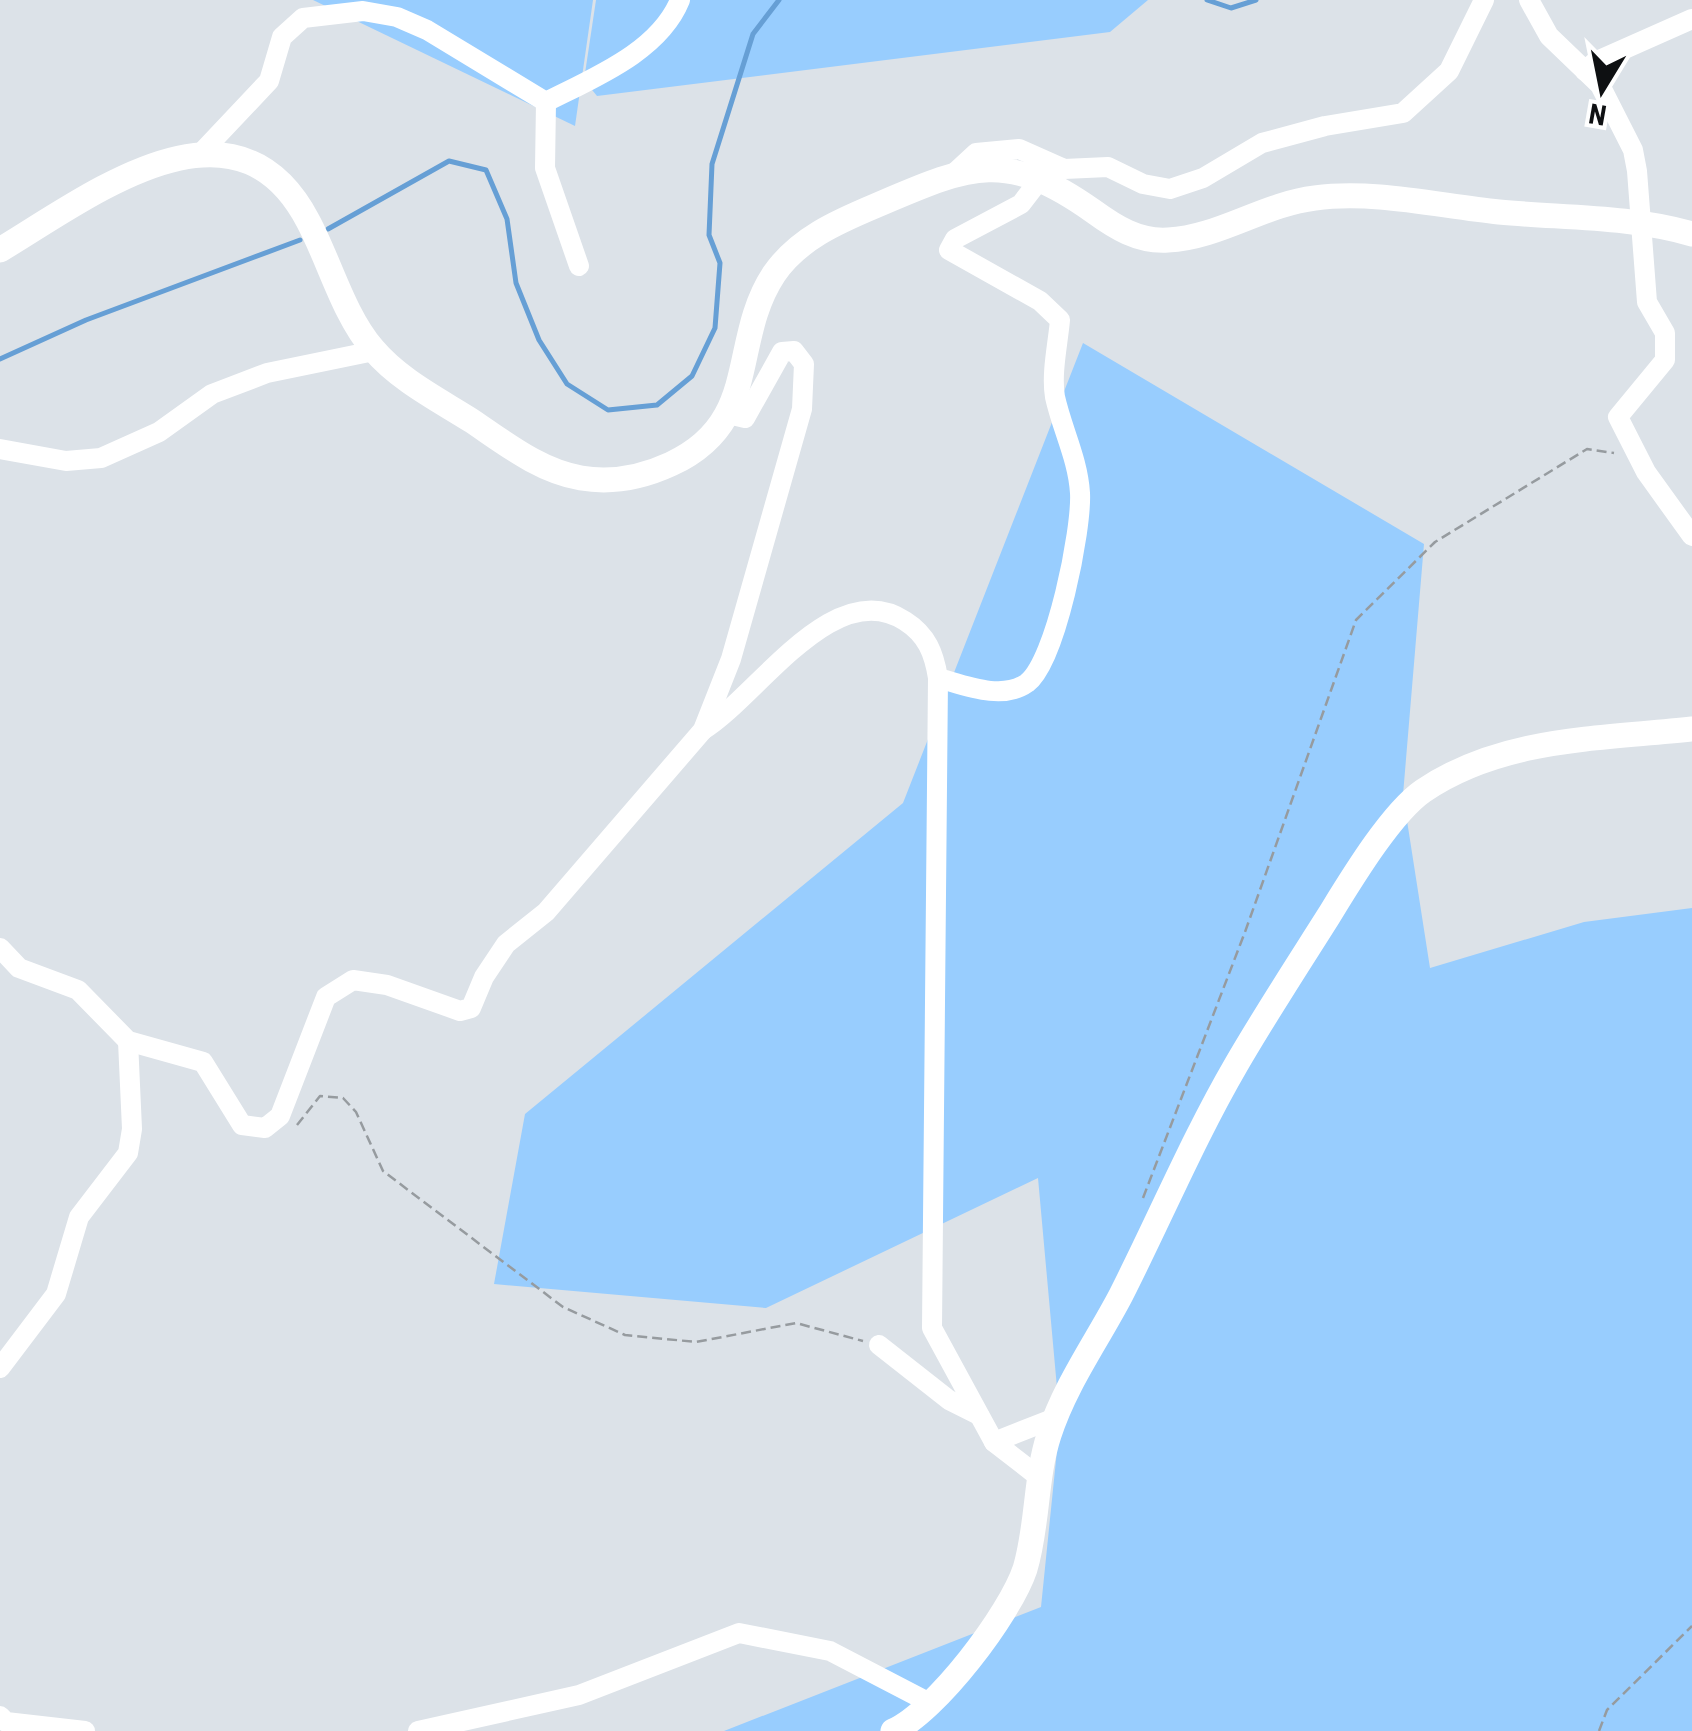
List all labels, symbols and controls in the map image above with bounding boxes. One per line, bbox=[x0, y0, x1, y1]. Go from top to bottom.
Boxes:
north arrow bbox=[1552, 40, 1652, 140]
text: N bbox=[1586, 96, 1609, 132]

